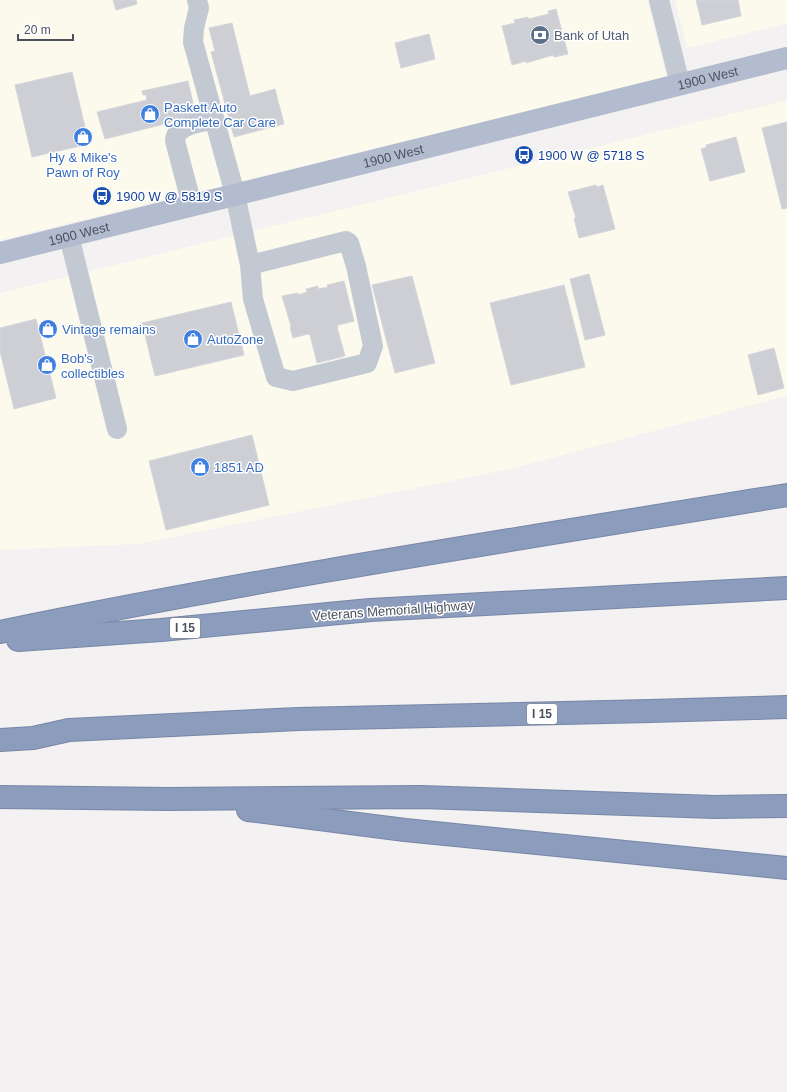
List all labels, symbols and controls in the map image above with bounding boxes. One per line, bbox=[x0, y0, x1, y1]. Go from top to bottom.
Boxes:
scale bar bbox=[18, 16, 73, 42]
text: 20 m bbox=[24, 23, 51, 37]
bank icon: Bank of Utah bbox=[529, 24, 551, 46]
place label: Bank of Utah bbox=[554, 28, 629, 43]
street label: 1900 West bbox=[676, 63, 740, 93]
place label: Paskett Auto Complete Car Care bbox=[164, 100, 276, 130]
shop icon: Paskett Auto Complete Car Care bbox=[139, 103, 161, 125]
shop icon: Hy & Mike's Pawn of Roy bbox=[72, 126, 94, 148]
street label: 1900 West bbox=[361, 141, 425, 171]
bus stop icon: 1900 W @ 5718 S bbox=[513, 144, 535, 166]
place label: 1900 W @ 5718 S bbox=[538, 148, 645, 163]
place label: Hy & Mike's Pawn of Roy bbox=[46, 150, 120, 180]
bus stop icon: 1900 W @ 5819 S bbox=[91, 185, 113, 207]
place label: 1900 W @ 5819 S bbox=[116, 189, 223, 204]
street label: 1900 West bbox=[47, 219, 111, 249]
shop icon: Vintage remains bbox=[37, 318, 59, 340]
place label: Vintage remains bbox=[62, 322, 156, 337]
shop icon: AutoZone bbox=[182, 328, 204, 350]
place label: AutoZone bbox=[207, 332, 263, 347]
place label: Bob's collectibles bbox=[61, 351, 125, 381]
shop icon: Bob's collectibles bbox=[36, 354, 58, 376]
shop icon: 1851 AD bbox=[189, 456, 211, 478]
place label: 1851 AD bbox=[214, 460, 264, 475]
street label: Veterans Memorial Highway bbox=[312, 597, 475, 624]
road number: I 15 bbox=[170, 618, 200, 638]
road number: I 15 bbox=[527, 704, 557, 724]

